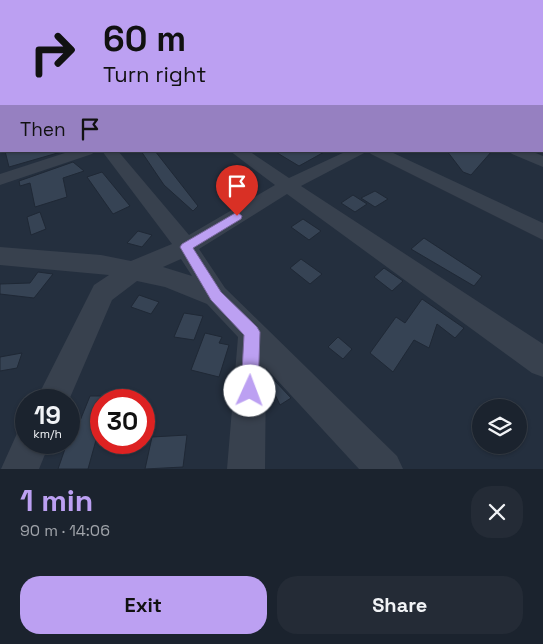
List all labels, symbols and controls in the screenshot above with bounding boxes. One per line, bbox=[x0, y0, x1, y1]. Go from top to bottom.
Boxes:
text: 60 m bbox=[103, 17, 186, 61]
icon: right bbox=[20, 20, 85, 85]
text: Turn right bbox=[103, 60, 206, 88]
icon: arrive bbox=[76, 115, 104, 143]
text: Then bbox=[20, 117, 66, 142]
pin bbox=[216, 165, 258, 216]
icon: arrive bbox=[223, 172, 251, 200]
position arrow bbox=[223, 364, 275, 416]
speed limit sign: 30 bbox=[90, 389, 155, 454]
text: 19 bbox=[34, 399, 61, 431]
map controls bbox=[472, 399, 527, 454]
button: layers bbox=[472, 399, 527, 454]
text: km/h bbox=[33, 426, 62, 442]
text: 1 min bbox=[20, 481, 93, 520]
button: close bbox=[471, 486, 523, 538]
text: 90 m · 14:06 bbox=[20, 520, 110, 541]
button: Exit bbox=[20, 576, 267, 634]
button: Share bbox=[277, 576, 523, 634]

